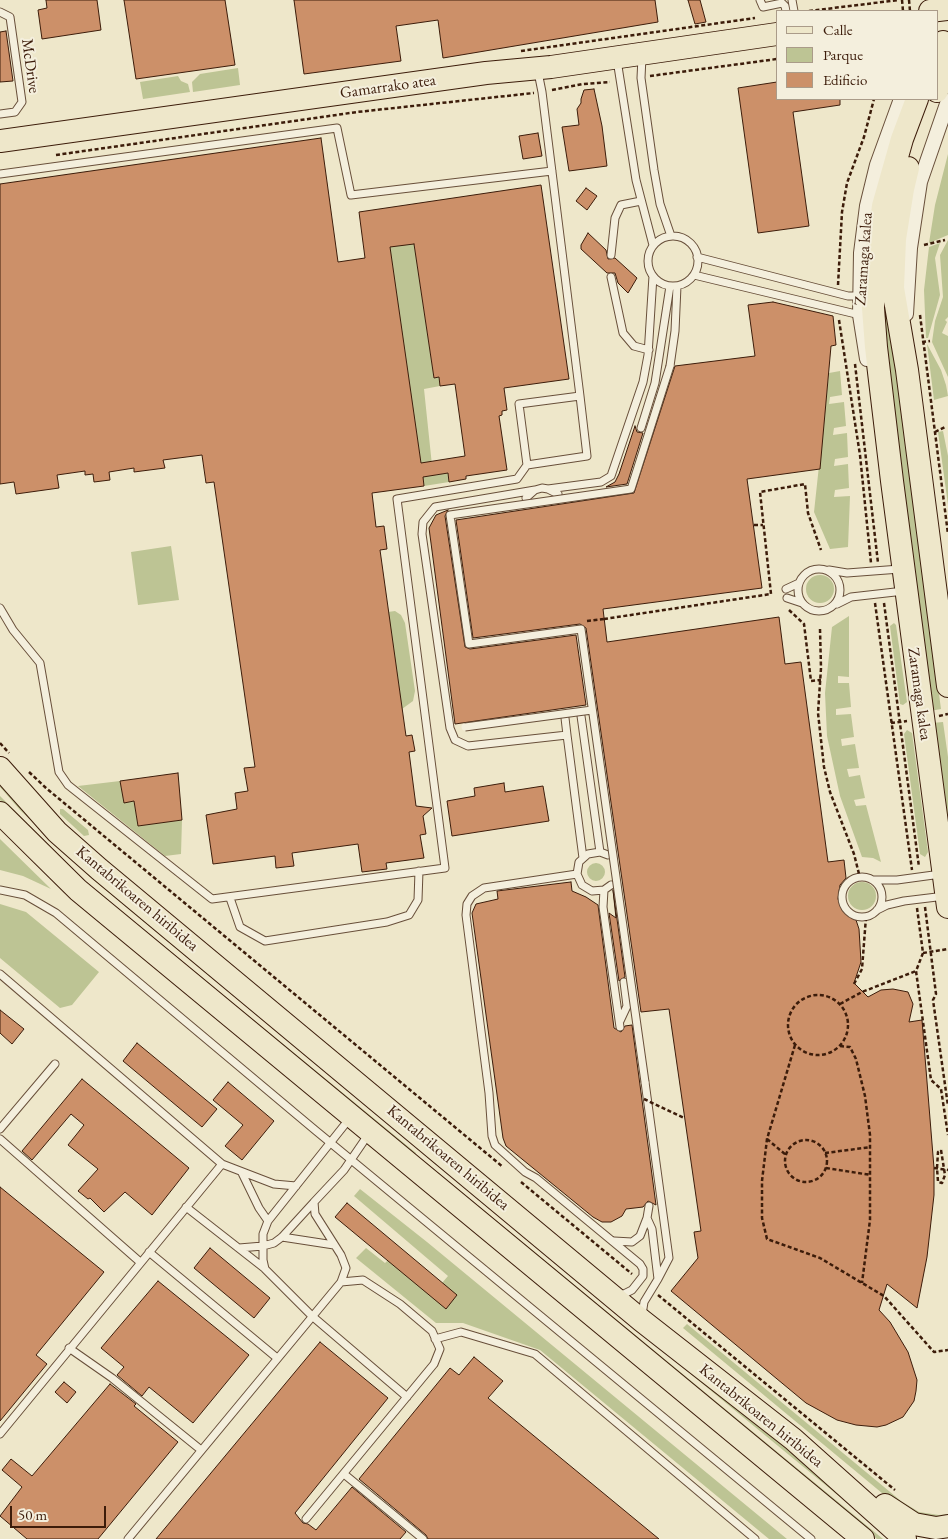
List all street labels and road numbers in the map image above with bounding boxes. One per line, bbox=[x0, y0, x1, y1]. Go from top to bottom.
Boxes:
street label: McDrive bbox=[17, 38, 43, 94]
street label: Gamarrako atea bbox=[339, 71, 437, 103]
street label: Zaramaga kalea bbox=[851, 212, 877, 306]
street label: Zaramaga kalea bbox=[903, 646, 935, 742]
street label: Kantabrikoaren hiribidea bbox=[72, 842, 202, 956]
street label: Kantabrikoaren hiribidea bbox=[383, 1101, 513, 1215]
street label: Kantabrikoaren hiribidea bbox=[695, 1360, 827, 1472]

